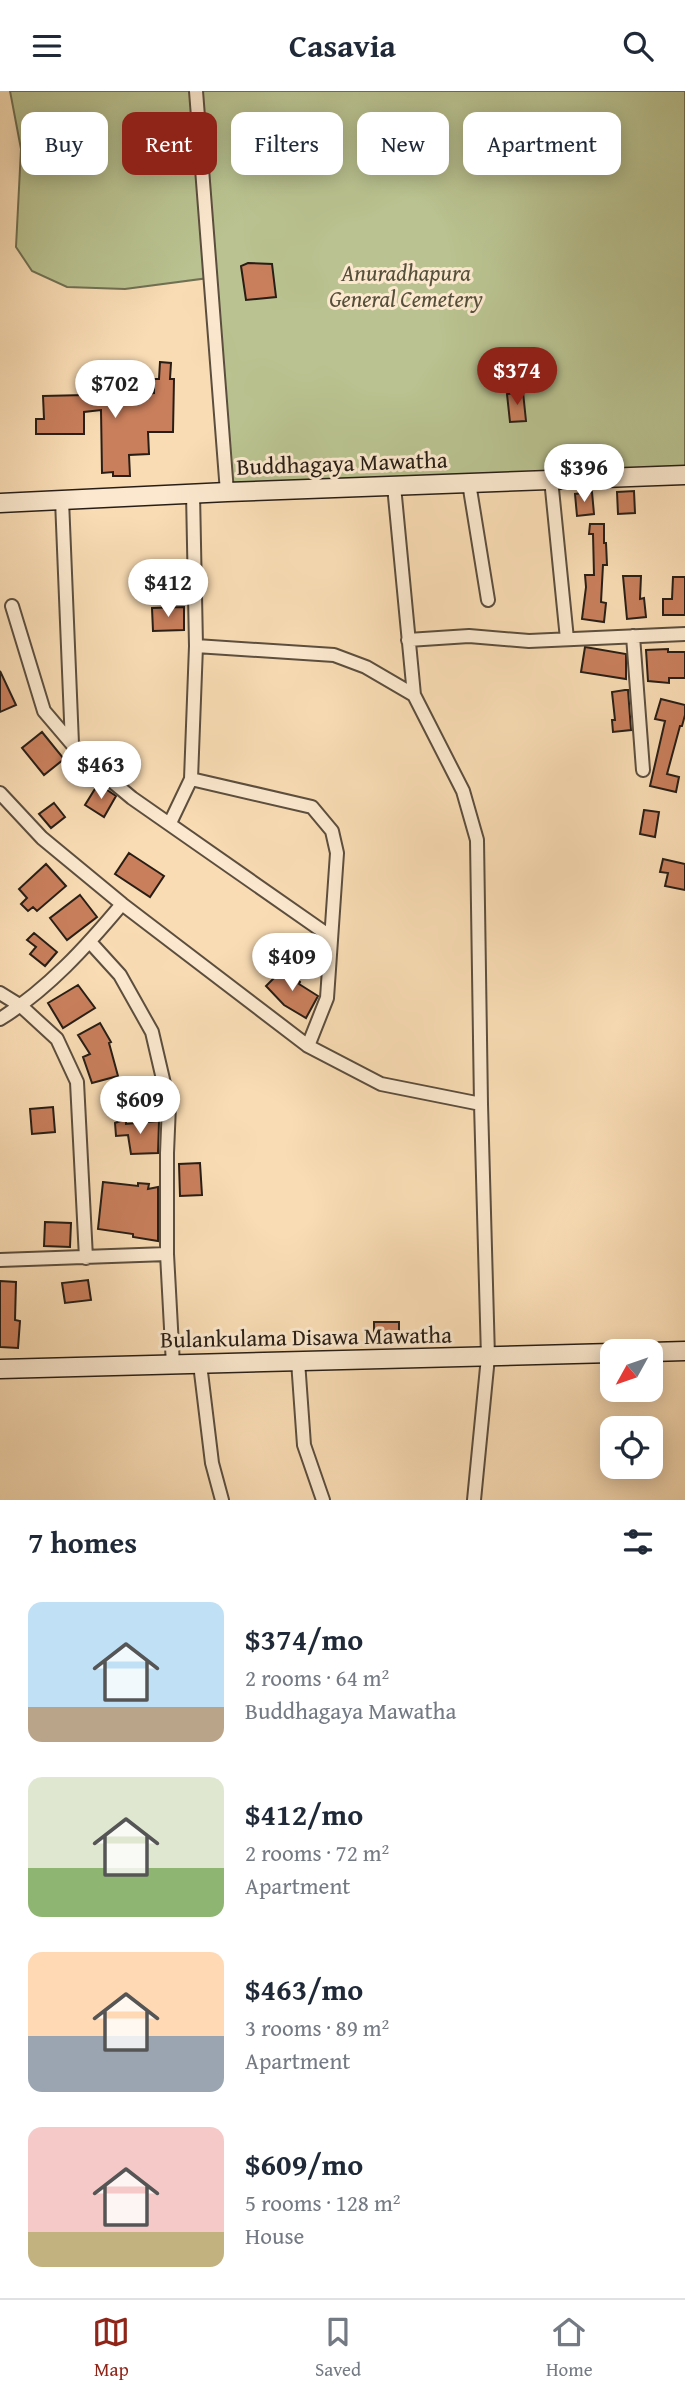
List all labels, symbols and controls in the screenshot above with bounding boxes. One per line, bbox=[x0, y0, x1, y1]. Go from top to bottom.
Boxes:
text: Casavia bbox=[289, 22, 396, 69]
icon: menu bbox=[28, 27, 66, 65]
icon: search bbox=[619, 27, 657, 65]
chip: Buy bbox=[21, 112, 108, 175]
chip: Rent bbox=[122, 112, 217, 175]
chip: Filters bbox=[231, 112, 343, 175]
chip: New bbox=[357, 112, 449, 175]
chip: Apartment bbox=[463, 112, 621, 175]
park label: Anuradhapura General Cemetery bbox=[329, 256, 483, 315]
pin: $374 bbox=[476, 347, 558, 407]
text: $374 bbox=[493, 353, 541, 386]
pin: $702 bbox=[74, 361, 156, 420]
text: $702 bbox=[91, 366, 139, 399]
street label: Buddhagaya Mawatha bbox=[236, 442, 448, 483]
pin: $396 bbox=[543, 445, 625, 504]
text: $396 bbox=[560, 450, 608, 483]
pin: $412 bbox=[127, 559, 209, 619]
text: $412 bbox=[144, 565, 192, 598]
pin: $463 bbox=[60, 741, 142, 801]
text: $463 bbox=[77, 747, 125, 780]
pin: $409 bbox=[251, 933, 333, 993]
text: $409 bbox=[268, 939, 316, 972]
pin: $609 bbox=[99, 1077, 181, 1136]
text: $609 bbox=[116, 1082, 164, 1115]
street label: Bulankulama Disawa Mawatha bbox=[160, 1317, 452, 1356]
north arrow bbox=[600, 1339, 663, 1402]
map controls bbox=[600, 1339, 663, 1479]
button: locate bbox=[600, 1416, 663, 1479]
text: 7 homes bbox=[28, 1520, 137, 1564]
icon: filters bbox=[619, 1523, 657, 1561]
text: $374/mo bbox=[245, 1617, 363, 1661]
icon: home bbox=[84, 1630, 168, 1714]
text: 2 rooms · 64 m² bbox=[245, 1661, 389, 1694]
text: Buddhagaya Mawatha bbox=[245, 1694, 456, 1727]
text: $412/mo bbox=[245, 1792, 363, 1836]
icon: home bbox=[84, 1805, 168, 1889]
text: 2 rooms · 72 m² bbox=[245, 1836, 389, 1869]
text: Apartment bbox=[245, 1869, 350, 1902]
text: $463/mo bbox=[245, 1967, 363, 2011]
icon: home bbox=[84, 1980, 168, 2064]
text: 3 rooms · 89 m² bbox=[245, 2011, 389, 2044]
text: Apartment bbox=[245, 2044, 350, 2077]
text: $609/mo bbox=[245, 2142, 363, 2186]
icon: home bbox=[84, 2155, 168, 2239]
text: 5 rooms · 128 m² bbox=[245, 2186, 400, 2219]
text: House bbox=[245, 2219, 304, 2252]
tab: Map bbox=[92, 2313, 130, 2383]
tab: Saved bbox=[315, 2313, 361, 2383]
tab: Home bbox=[546, 2313, 593, 2383]

